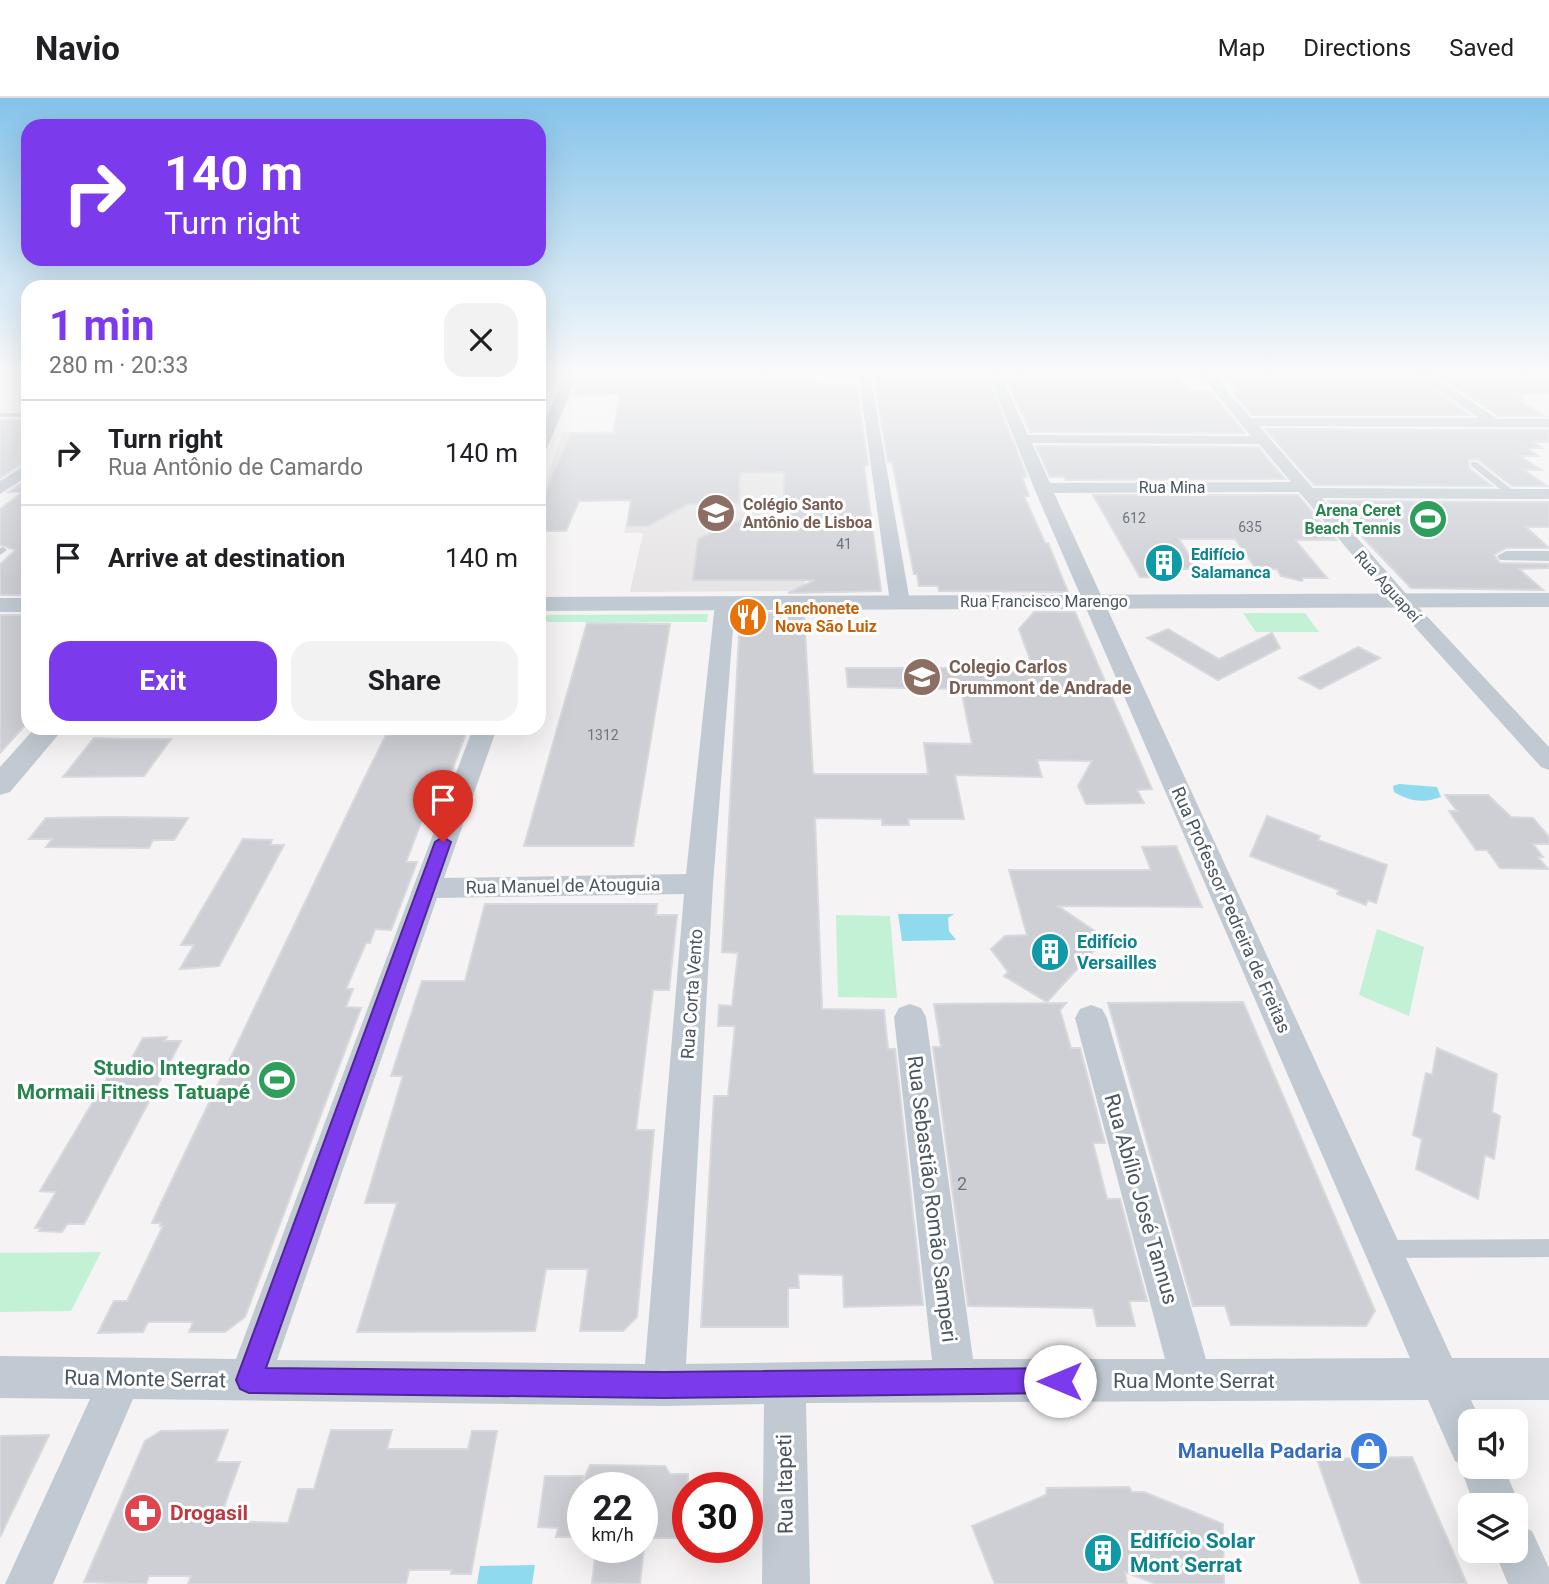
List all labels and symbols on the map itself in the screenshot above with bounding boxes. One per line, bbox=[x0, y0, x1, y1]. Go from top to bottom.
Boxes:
street label: Rua Mina bbox=[1139, 478, 1205, 497]
school or university icon: Colégio Santo Antônio de Lisboa bbox=[695, 492, 737, 534]
place label: Colégio Santo Antônio de Lisboa bbox=[743, 495, 873, 532]
sports icon: Arena Ceret Beach Tennis bbox=[1407, 498, 1449, 540]
place label: Arena Ceret Beach Tennis bbox=[1305, 501, 1402, 538]
house number: 612 bbox=[1122, 510, 1146, 526]
house number: 635 bbox=[1238, 519, 1262, 535]
house number: 41 bbox=[836, 536, 852, 552]
building icon: Edifício Salamanca bbox=[1143, 542, 1185, 584]
place label: Edifício Salamanca bbox=[1191, 545, 1271, 582]
street label: Rua Aguapeí bbox=[1351, 547, 1425, 627]
street label: Rua Francisco Marengo bbox=[960, 592, 1128, 611]
restaurant icon: Lanchonete Nova São Luiz bbox=[727, 596, 769, 638]
place label: Lanchonete Nova São Luiz bbox=[775, 599, 877, 636]
school or university icon: Colegio Carlos Drummont de Andrade bbox=[901, 656, 943, 698]
place label: Colegio Carlos Drummont de Andrade bbox=[949, 656, 1132, 698]
house number: 1312 bbox=[587, 727, 619, 743]
pin bbox=[413, 770, 473, 842]
street label: Rua Professor Pedreira de Freitas bbox=[1167, 783, 1295, 1036]
street label: Rua Manuel de Atouguia bbox=[465, 873, 661, 898]
street label: Rua Corta Vento bbox=[676, 928, 707, 1060]
building icon: Edifício Versailles bbox=[1029, 931, 1071, 973]
place label: Edifício Versailles bbox=[1077, 931, 1157, 973]
street label: Rua Sebastião Romão Samperi bbox=[902, 1054, 962, 1344]
place label: Studio Integrado Mormaii Fitness Tatuapé bbox=[17, 1056, 250, 1104]
sports icon: Studio Integrado Mormaii Fitness Tatuapé bbox=[256, 1059, 298, 1101]
street label: Rua Abílio José Tannus bbox=[1099, 1091, 1183, 1307]
house number: 2 bbox=[957, 1173, 967, 1194]
position arrow bbox=[1023, 1344, 1097, 1418]
street label: Rua Monte Serrat bbox=[64, 1366, 226, 1392]
street label: Rua Monte Serrat bbox=[1113, 1369, 1275, 1393]
shop icon: Manuella Padaria bbox=[1348, 1430, 1390, 1472]
street label: Rua Itapeti bbox=[772, 1434, 798, 1534]
place label: Manuella Padaria bbox=[1178, 1439, 1342, 1463]
speed limit sign: 30 bbox=[672, 1472, 763, 1563]
pharmacy icon: Drogasil bbox=[122, 1492, 164, 1534]
place label: Drogasil bbox=[170, 1501, 248, 1525]
place label: Edifício Solar Mont Serrat bbox=[1130, 1529, 1255, 1577]
building icon: Edifício Solar Mont Serrat bbox=[1082, 1532, 1124, 1574]

